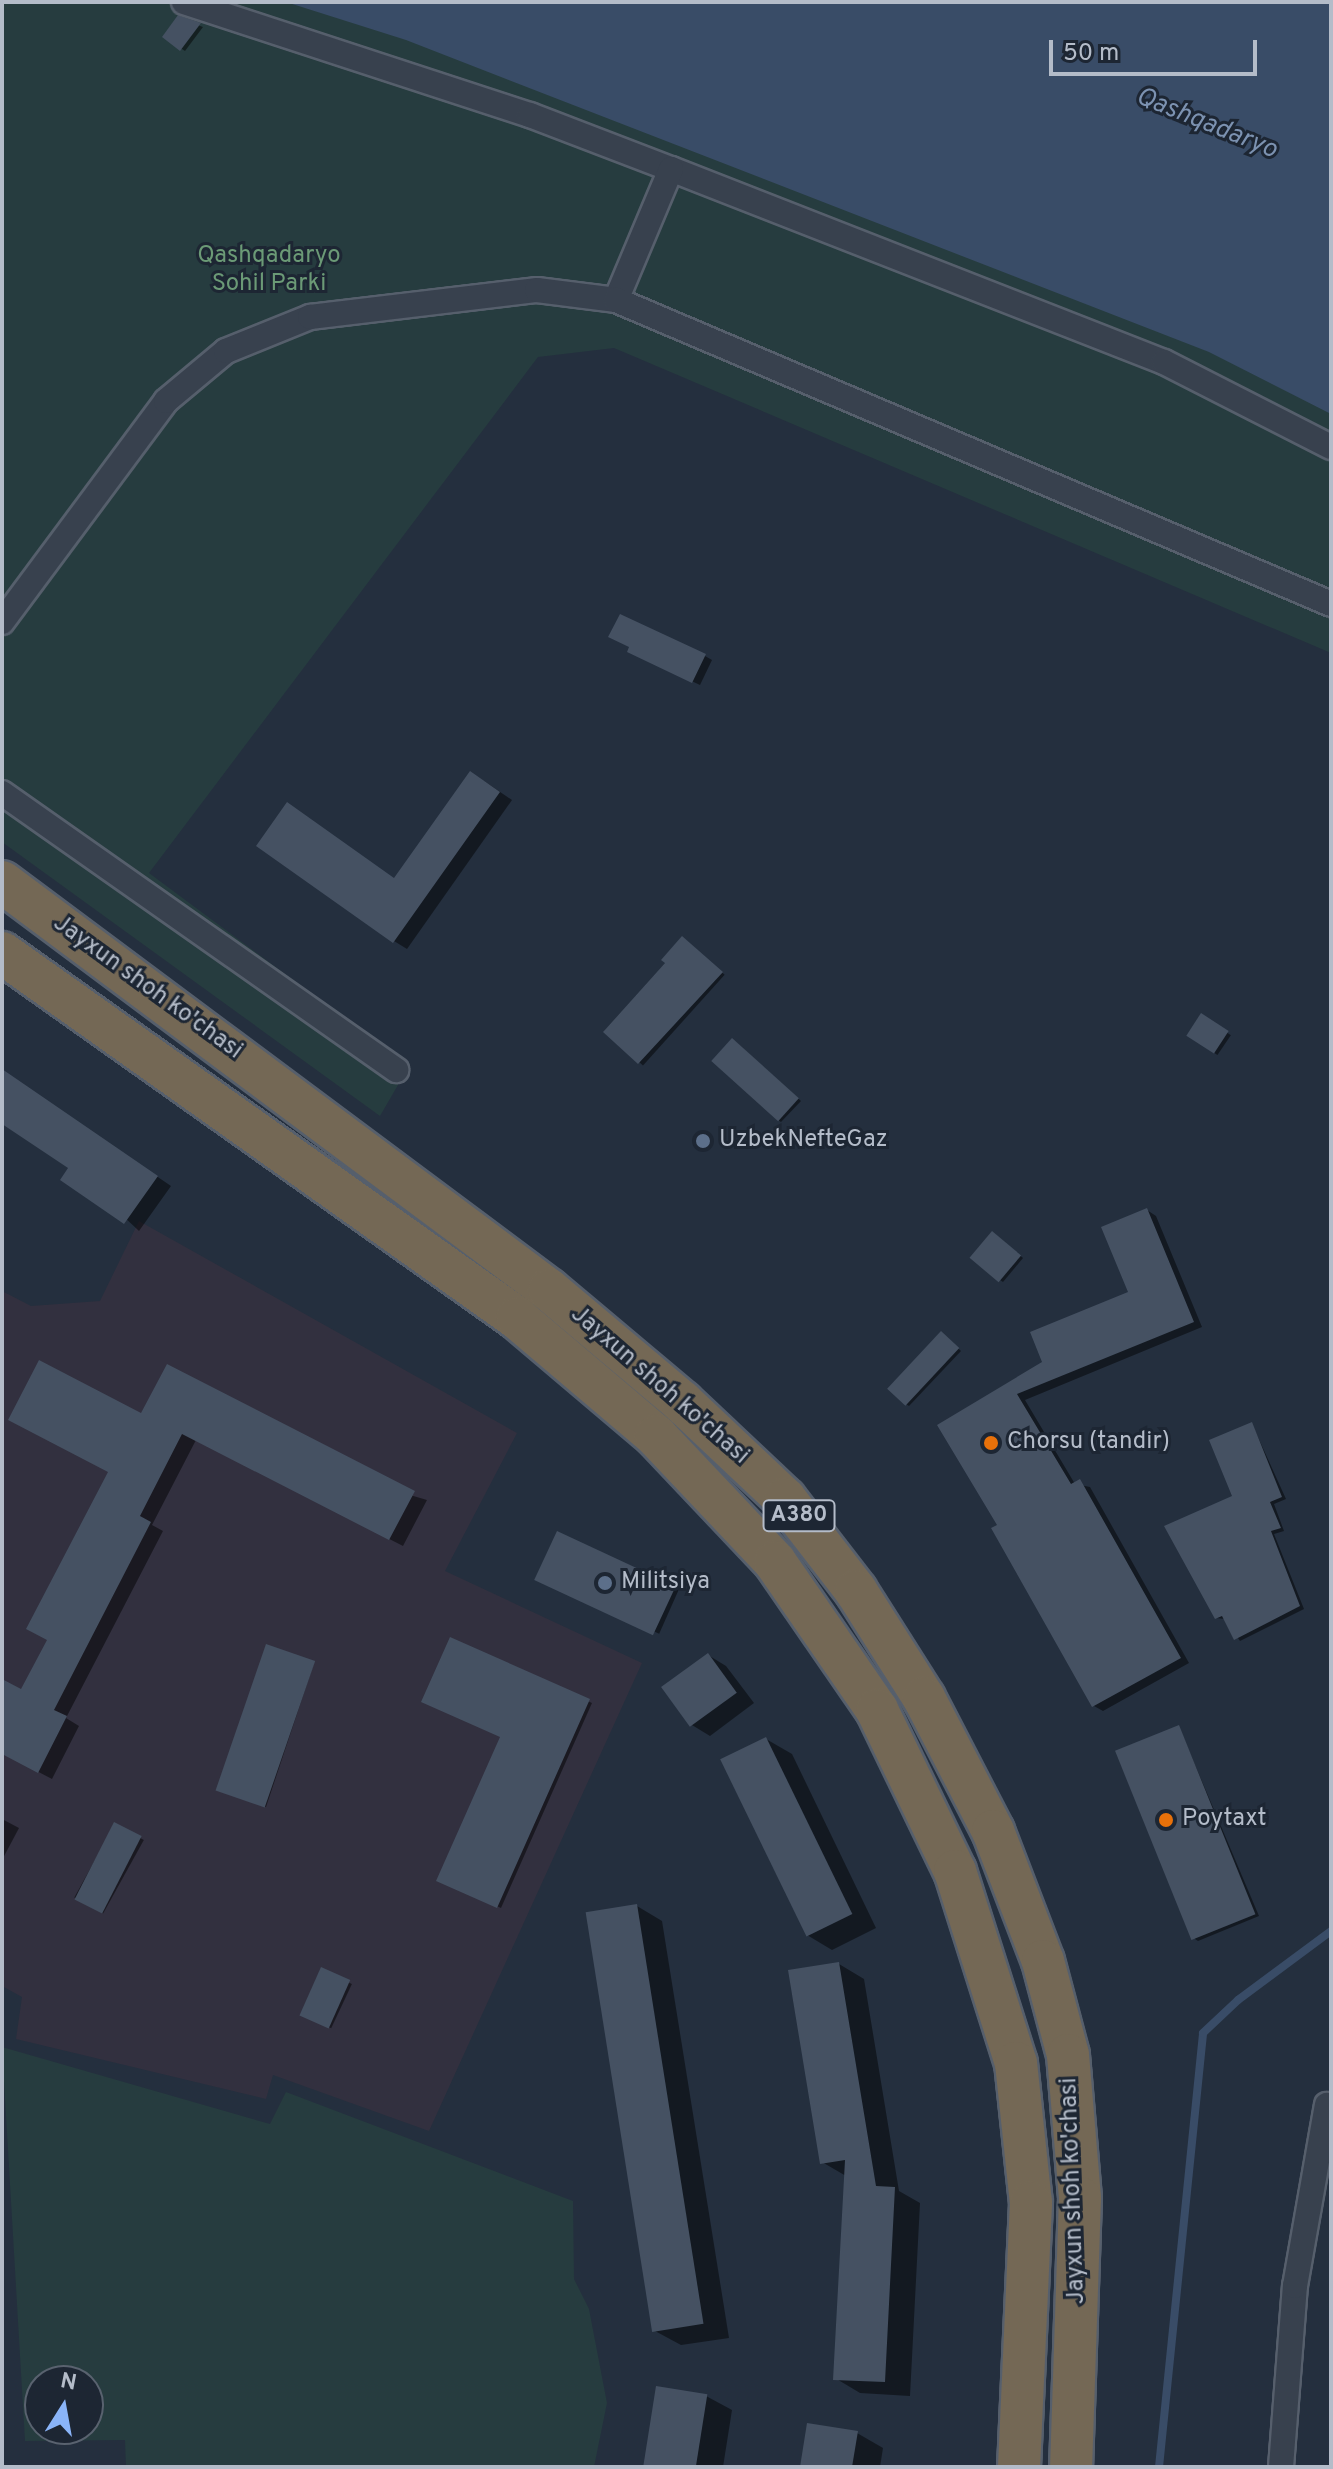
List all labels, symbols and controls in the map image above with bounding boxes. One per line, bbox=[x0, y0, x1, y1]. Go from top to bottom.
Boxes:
scale bar bbox=[1053, 24, 1261, 74]
text: 50 m bbox=[1063, 39, 1119, 69]
water label: Qashqadaryo bbox=[1131, 82, 1281, 166]
park label: Qashqadaryo Sohil Parki bbox=[197, 243, 341, 299]
street label: Jayxun shoh ko'chasi bbox=[47, 910, 247, 1066]
place label: UzbekNefteGaz bbox=[719, 1127, 888, 1155]
marker: UzbekNefteGaz bbox=[694, 1132, 712, 1150]
street label: Jayxun shoh ko'chasi bbox=[564, 1301, 754, 1471]
place label: Chorsu (tandir) bbox=[1007, 1429, 1170, 1457]
marker: Chorsu (tandir) bbox=[982, 1434, 1000, 1452]
road number: A380 bbox=[761, 1498, 837, 1534]
place label: Militsiya bbox=[621, 1569, 710, 1597]
marker: Militsiya bbox=[596, 1574, 614, 1592]
place label: Poytaxt bbox=[1182, 1806, 1266, 1834]
marker: Poytaxt bbox=[1157, 1811, 1175, 1829]
street label: Jayxun shoh ko'chasi bbox=[1056, 2077, 1092, 2305]
north arrow bbox=[24, 2365, 104, 2445]
text: N bbox=[58, 2368, 79, 2398]

